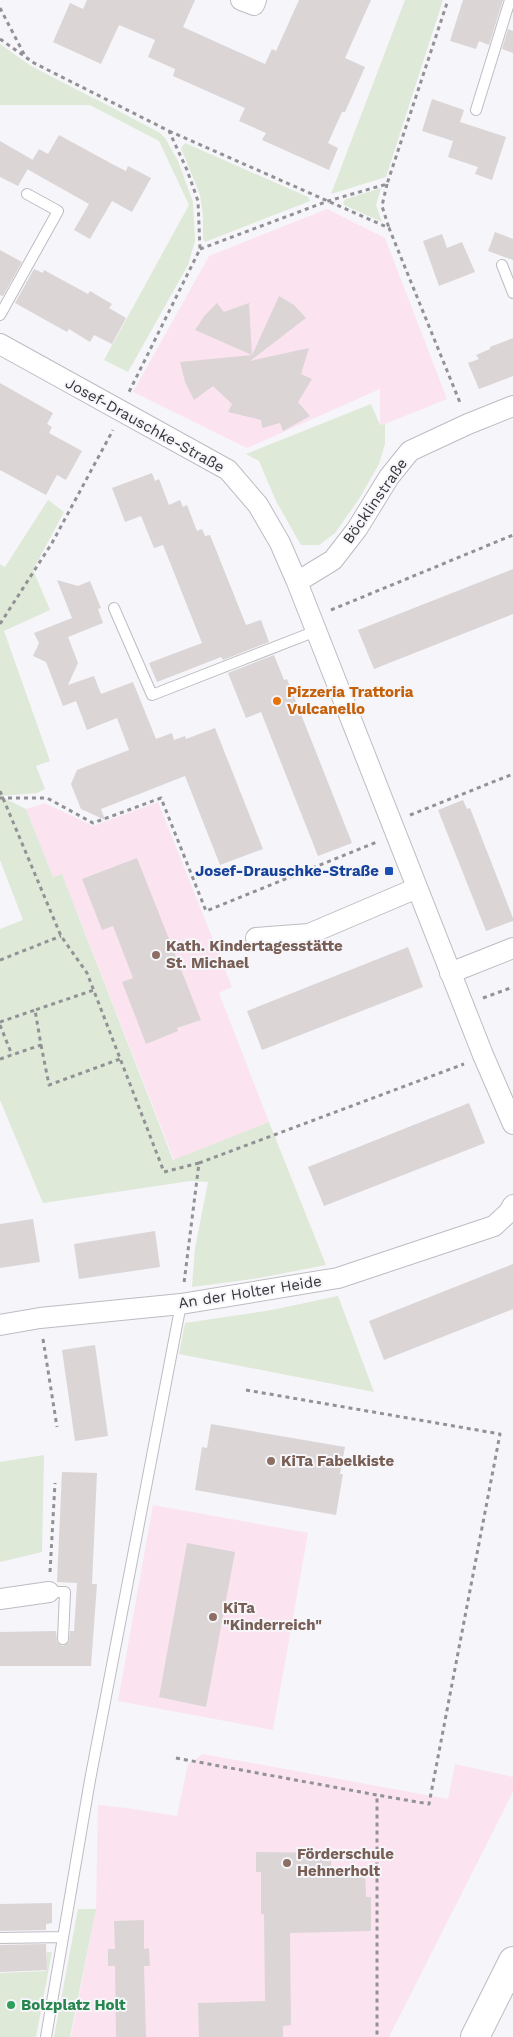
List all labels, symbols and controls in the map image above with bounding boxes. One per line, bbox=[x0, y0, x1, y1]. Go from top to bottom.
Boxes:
street label: Josef-Drauschke-Straße bbox=[62, 374, 228, 476]
street label: Böcklinstraße bbox=[339, 455, 411, 547]
place label: Pizzeria Trattoria Vulcanello bbox=[287, 683, 414, 718]
marker: Pizzeria Trattoria Vulcanello bbox=[271, 695, 283, 707]
place label: Josef-Drauschke-Straße bbox=[195, 862, 379, 880]
marker: Josef-Drauschke-Straße bbox=[383, 865, 395, 877]
place label: Kath. Kindertagesstätte St. Michael bbox=[166, 937, 343, 972]
marker: Kath. Kindertagesstätte St. Michael bbox=[150, 949, 162, 961]
street label: An der Holter Heide bbox=[177, 1272, 323, 1312]
place label: KiTa Fabelkiste bbox=[281, 1452, 394, 1470]
marker: KiTa Fabelkiste bbox=[265, 1455, 277, 1467]
place label: KiTa "Kinderreich" bbox=[223, 1599, 322, 1634]
marker: KiTa "Kinderreich" bbox=[207, 1611, 219, 1623]
place label: Förderschule Hehnerholt bbox=[297, 1845, 394, 1880]
marker: Förderschule Hehnerholt bbox=[281, 1857, 293, 1869]
place label: Bolzplatz Holt bbox=[21, 1996, 126, 2014]
marker: Bolzplatz Holt bbox=[5, 1999, 17, 2011]

